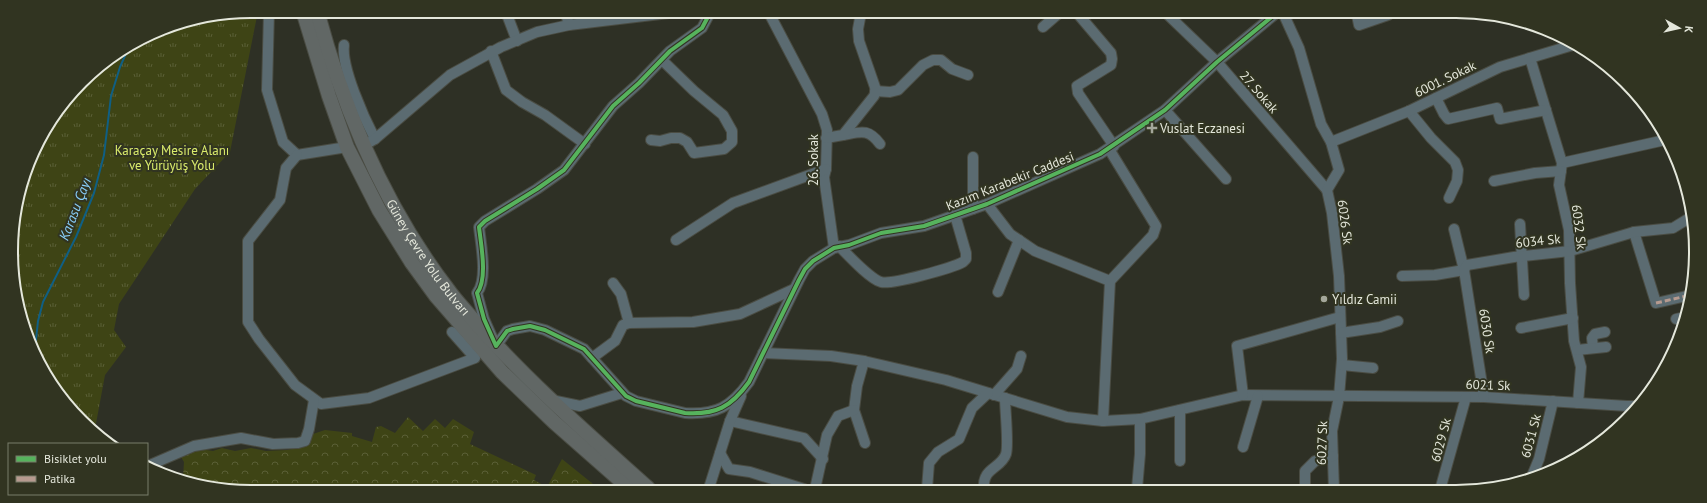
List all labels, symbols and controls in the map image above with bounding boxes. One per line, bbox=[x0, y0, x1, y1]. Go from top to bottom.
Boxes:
north arrow bbox=[1659, 8, 1699, 48]
text: K bbox=[1681, 25, 1696, 34]
street label: 6001. Sokak bbox=[1411, 56, 1479, 101]
street label: 27. Sokak bbox=[1236, 67, 1283, 117]
place label: Vuslat Eczanesi bbox=[1159, 120, 1245, 137]
marker: Vuslat Eczanesi bbox=[1147, 123, 1157, 133]
street label: 26. Sokak bbox=[805, 133, 822, 186]
park label: Karaçay Mesire Alanı ve Yürüyüş Yolu bbox=[115, 142, 229, 174]
street label: Kazım Karabekir Caddesi bbox=[943, 148, 1077, 214]
water label: Karasu Çayı bbox=[55, 175, 95, 243]
street label: Güney Çevre Yolu Bulvarı bbox=[383, 196, 474, 319]
street label: 6026 Sk bbox=[1333, 199, 1357, 246]
street label: 6032 Sk bbox=[1568, 204, 1590, 251]
street label: 6034 Sk bbox=[1515, 230, 1562, 252]
place label: Yıldız Camii bbox=[1332, 291, 1397, 308]
marker: Yıldız Camii bbox=[1319, 294, 1329, 304]
street label: 6030 Sk bbox=[1475, 307, 1499, 355]
street label: 6021 Sk bbox=[1465, 376, 1512, 394]
street label: 6031 Sk bbox=[1517, 411, 1545, 460]
street label: 6029 Sk bbox=[1427, 415, 1455, 464]
street label: 6027 Sk bbox=[1313, 420, 1331, 465]
legend bbox=[8, 443, 148, 495]
text: Bisiklet yolu bbox=[44, 451, 107, 466]
text: Patika bbox=[44, 471, 75, 486]

